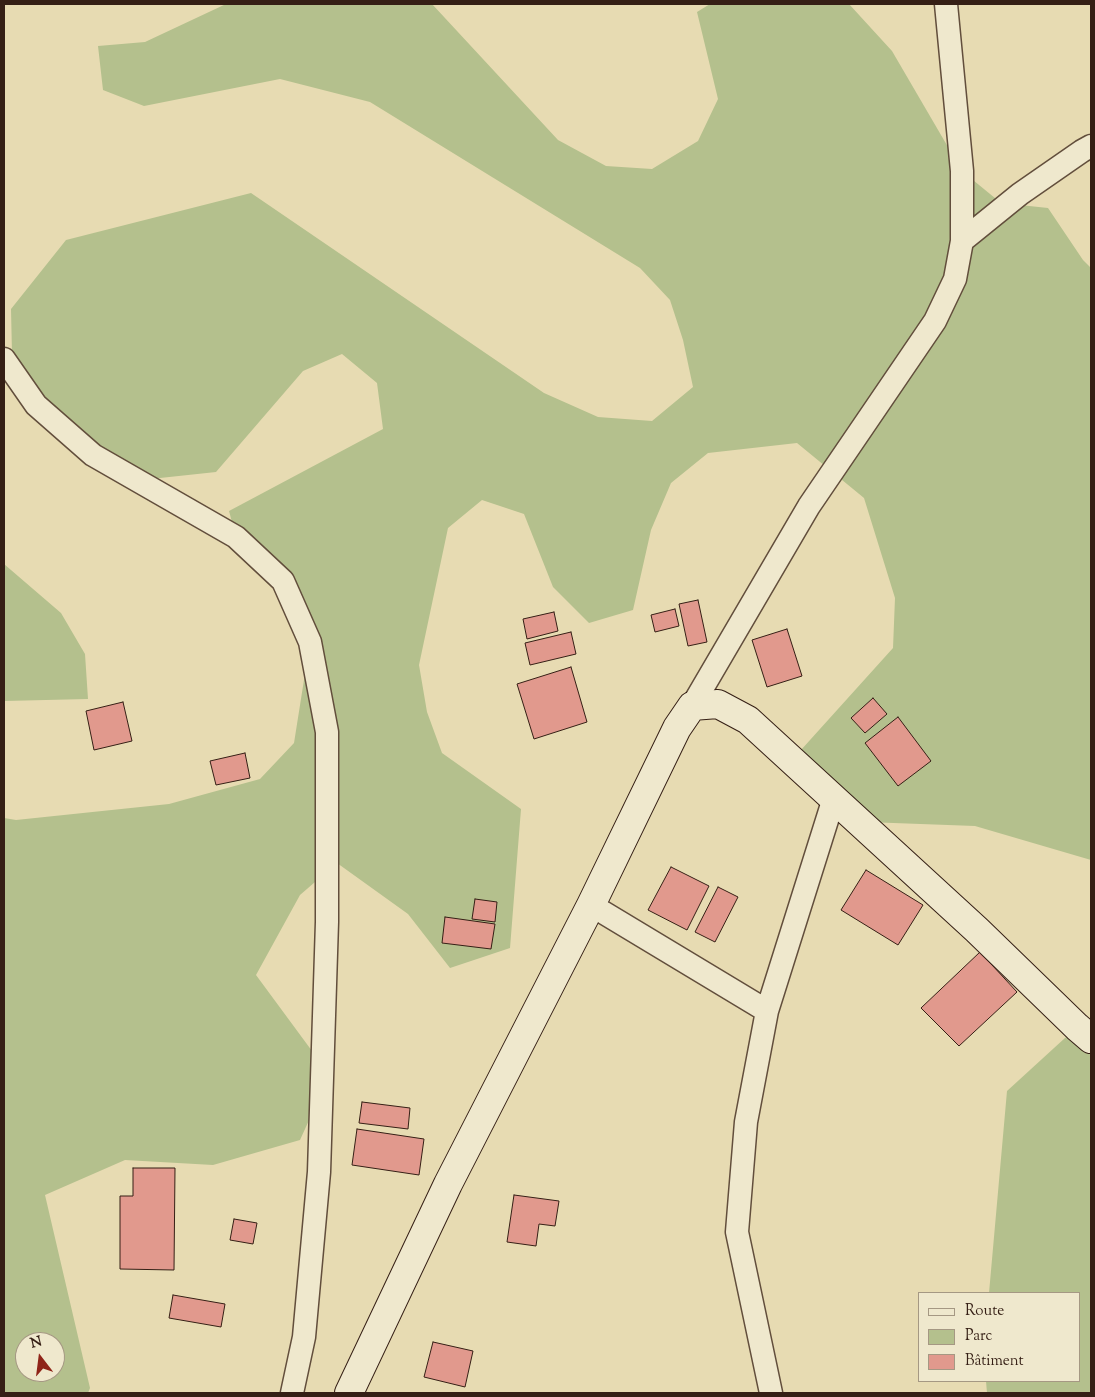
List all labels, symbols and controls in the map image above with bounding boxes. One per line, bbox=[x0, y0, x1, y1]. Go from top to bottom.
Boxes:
legend bbox=[918, 1292, 1080, 1382]
text: Route bbox=[965, 1301, 1004, 1322]
text: Parc bbox=[965, 1326, 992, 1347]
north arrow bbox=[15, 1332, 65, 1382]
text: N bbox=[28, 1332, 44, 1355]
text: Bâtiment bbox=[965, 1351, 1024, 1372]

